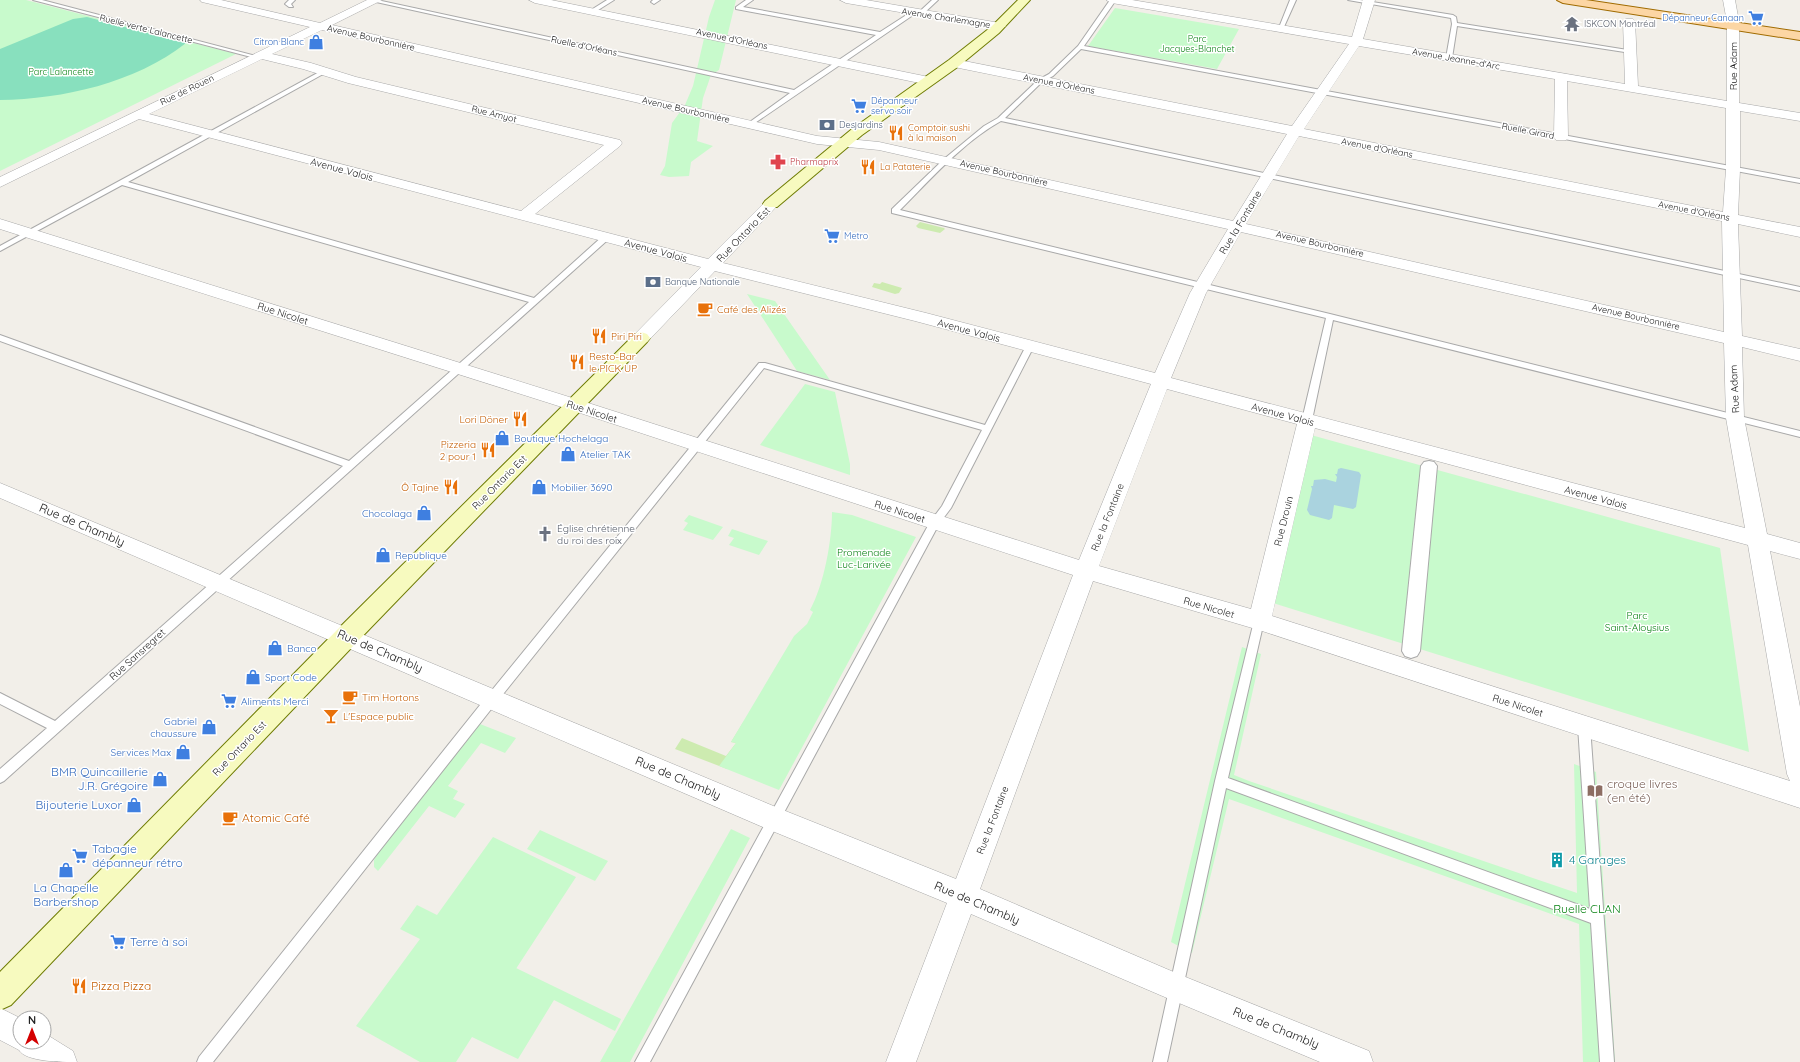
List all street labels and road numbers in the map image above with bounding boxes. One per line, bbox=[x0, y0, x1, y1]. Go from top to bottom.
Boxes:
street label: Avenue Charlemagne bbox=[901, 5, 991, 30]
street label: Ruelle verte Lalancette bbox=[98, 12, 194, 45]
street label: Avenue Bourbonnière bbox=[326, 22, 416, 53]
street label: Avenue d'Orléans bbox=[695, 26, 769, 51]
street label: Ruelle d'Orléans bbox=[550, 33, 618, 58]
street label: Rue Adam bbox=[1727, 42, 1740, 90]
street label: Avenue Jeanne-d'Arc bbox=[1411, 45, 1501, 72]
street label: Avenue d'Orléans bbox=[1022, 71, 1096, 96]
street label: Rue de Rouen bbox=[158, 72, 215, 107]
street label: Avenue Bourbonnière bbox=[641, 94, 731, 125]
street label: Rue Amyot bbox=[470, 103, 518, 124]
street label: Ruelle Girard bbox=[1501, 120, 1555, 141]
street label: Avenue d'Orléans bbox=[1340, 135, 1414, 160]
street label: Avenue Valois bbox=[309, 155, 375, 184]
street label: Avenue Bourbonnière bbox=[959, 157, 1049, 188]
street label: Rue la Fontaine bbox=[1216, 188, 1265, 257]
street label: Avenue d'Orléans bbox=[1657, 198, 1731, 223]
street label: Rue Ontario Est bbox=[714, 203, 773, 265]
street label: Avenue Bourbonnière bbox=[1275, 228, 1365, 259]
street label: Avenue Valois bbox=[623, 236, 689, 265]
street label: Rue Nicolet bbox=[256, 299, 310, 328]
street label: Avenue Bourbonnière bbox=[1591, 301, 1681, 332]
street label: Avenue Valois bbox=[936, 316, 1002, 345]
street label: Rue Adam bbox=[1727, 364, 1742, 413]
street label: Rue Nicolet bbox=[565, 397, 619, 426]
street label: Avenue Valois bbox=[1250, 400, 1316, 429]
street label: Rue Ontario Est bbox=[469, 452, 530, 512]
street label: Rue la Fontaine bbox=[1088, 481, 1127, 553]
street label: Avenue Valois bbox=[1563, 483, 1629, 512]
street label: Rue Drouin bbox=[1271, 495, 1296, 548]
street label: Rue Nicolet bbox=[873, 497, 927, 526]
street label: Rue de Chambly bbox=[37, 500, 127, 549]
street label: Rue Nicolet bbox=[1182, 594, 1236, 621]
street label: Rue Sansregret bbox=[107, 625, 169, 683]
street label: Rue de Chambly bbox=[335, 626, 425, 675]
street label: Rue Nicolet bbox=[1491, 691, 1545, 720]
street label: Rue Ontario Est bbox=[210, 717, 269, 779]
street label: Rue de Chambly bbox=[633, 753, 723, 802]
street label: Rue la Fontaine bbox=[973, 784, 1012, 856]
street label: Rue de Chambly bbox=[932, 878, 1022, 927]
street label: Rue de Chambly bbox=[1231, 1003, 1321, 1052]

